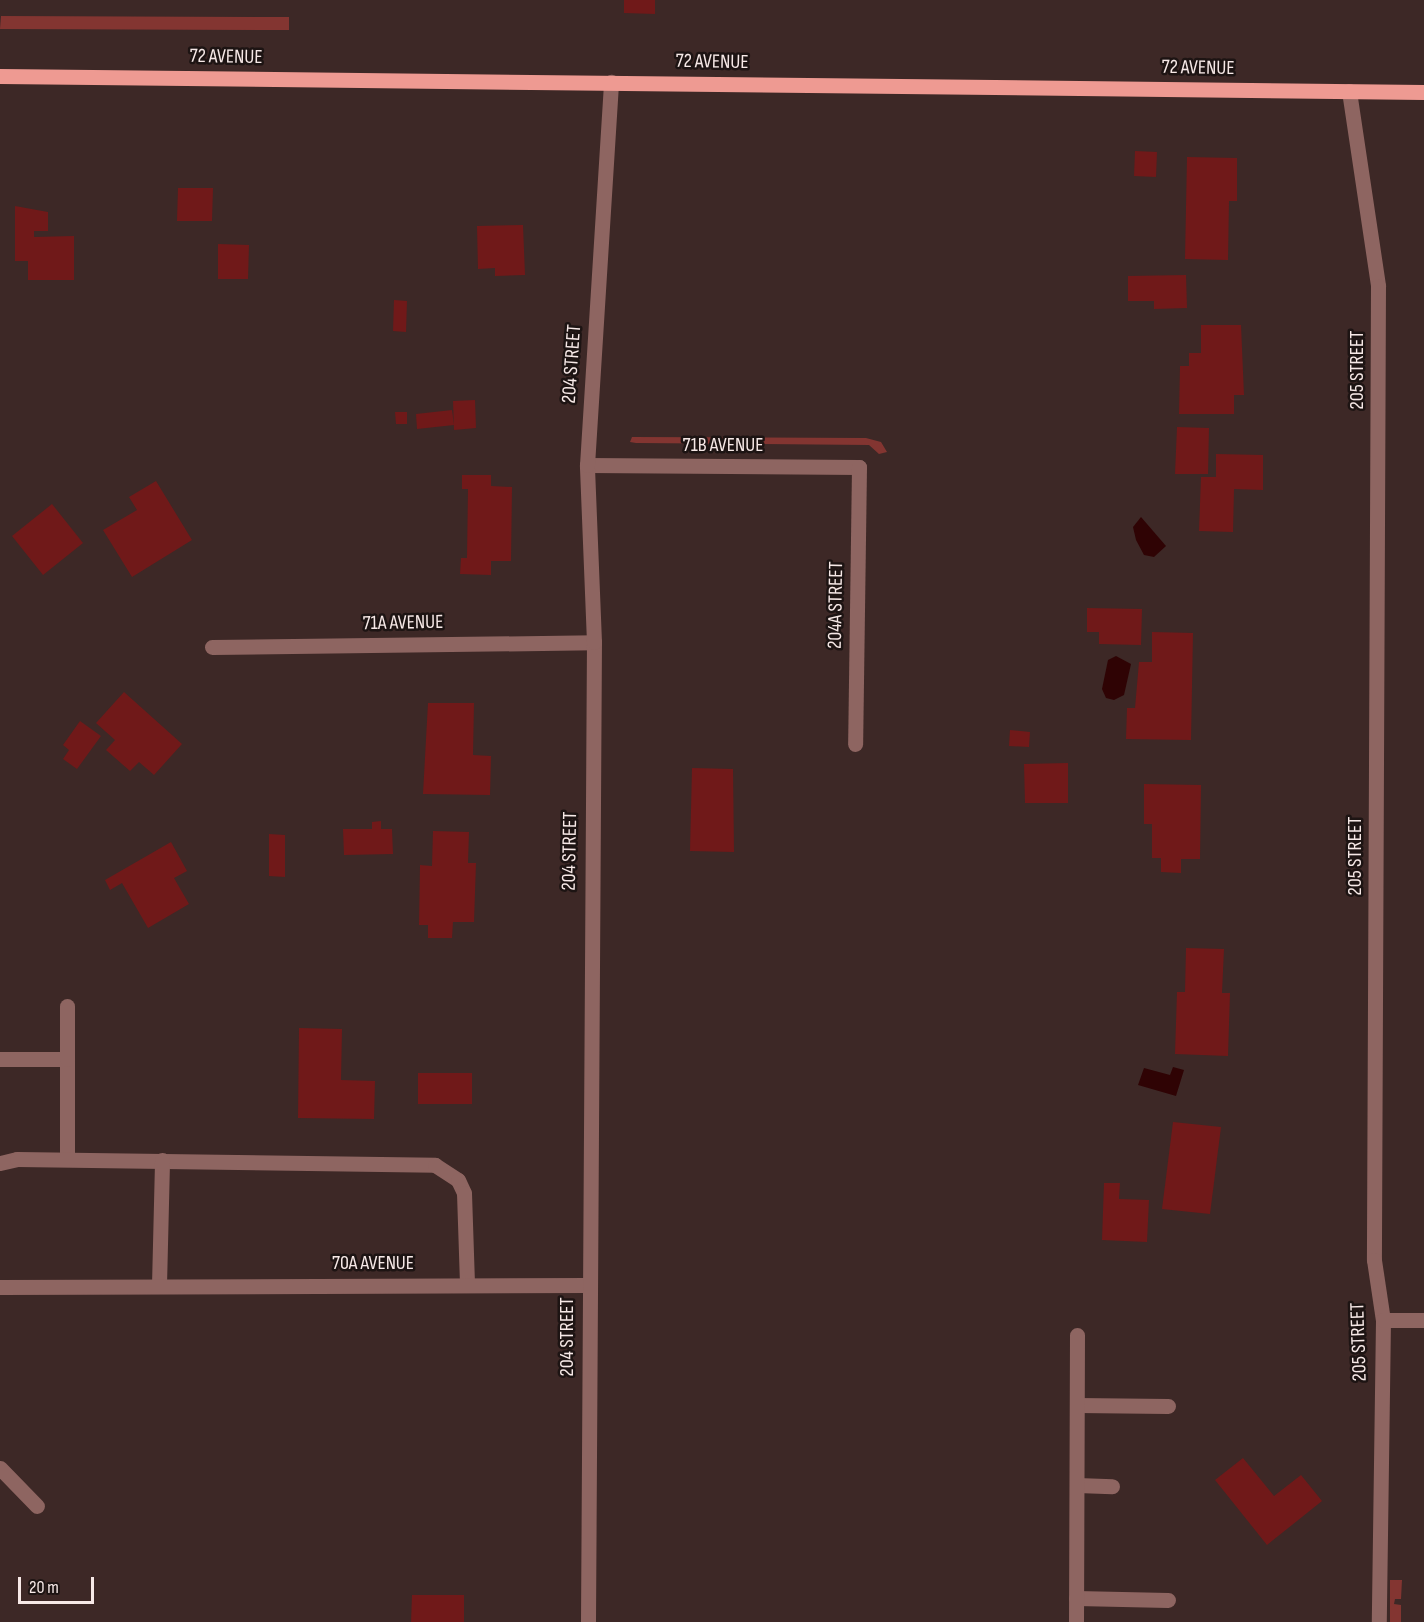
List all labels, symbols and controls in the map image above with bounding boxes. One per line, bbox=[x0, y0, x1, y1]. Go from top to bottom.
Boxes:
street label: 72 AVENUE bbox=[189, 44, 263, 70]
street label: 72 AVENUE bbox=[675, 49, 749, 75]
street label: 72 AVENUE bbox=[1161, 55, 1235, 81]
street label: 204 STREET bbox=[557, 324, 587, 404]
street label: 205 STREET bbox=[1345, 331, 1369, 409]
street label: 71B AVENUE bbox=[683, 433, 763, 457]
street label: 204A STREET bbox=[823, 561, 849, 649]
street label: 71A AVENUE bbox=[362, 610, 444, 636]
street label: 204 STREET bbox=[557, 811, 583, 891]
street label: 205 STREET bbox=[1343, 817, 1367, 895]
street label: 70A AVENUE bbox=[332, 1251, 414, 1275]
street label: 204 STREET bbox=[555, 1297, 579, 1377]
street label: 205 STREET bbox=[1346, 1302, 1372, 1382]
scale bar bbox=[21, 1565, 98, 1603]
text: 20 m bbox=[29, 1577, 59, 1598]

